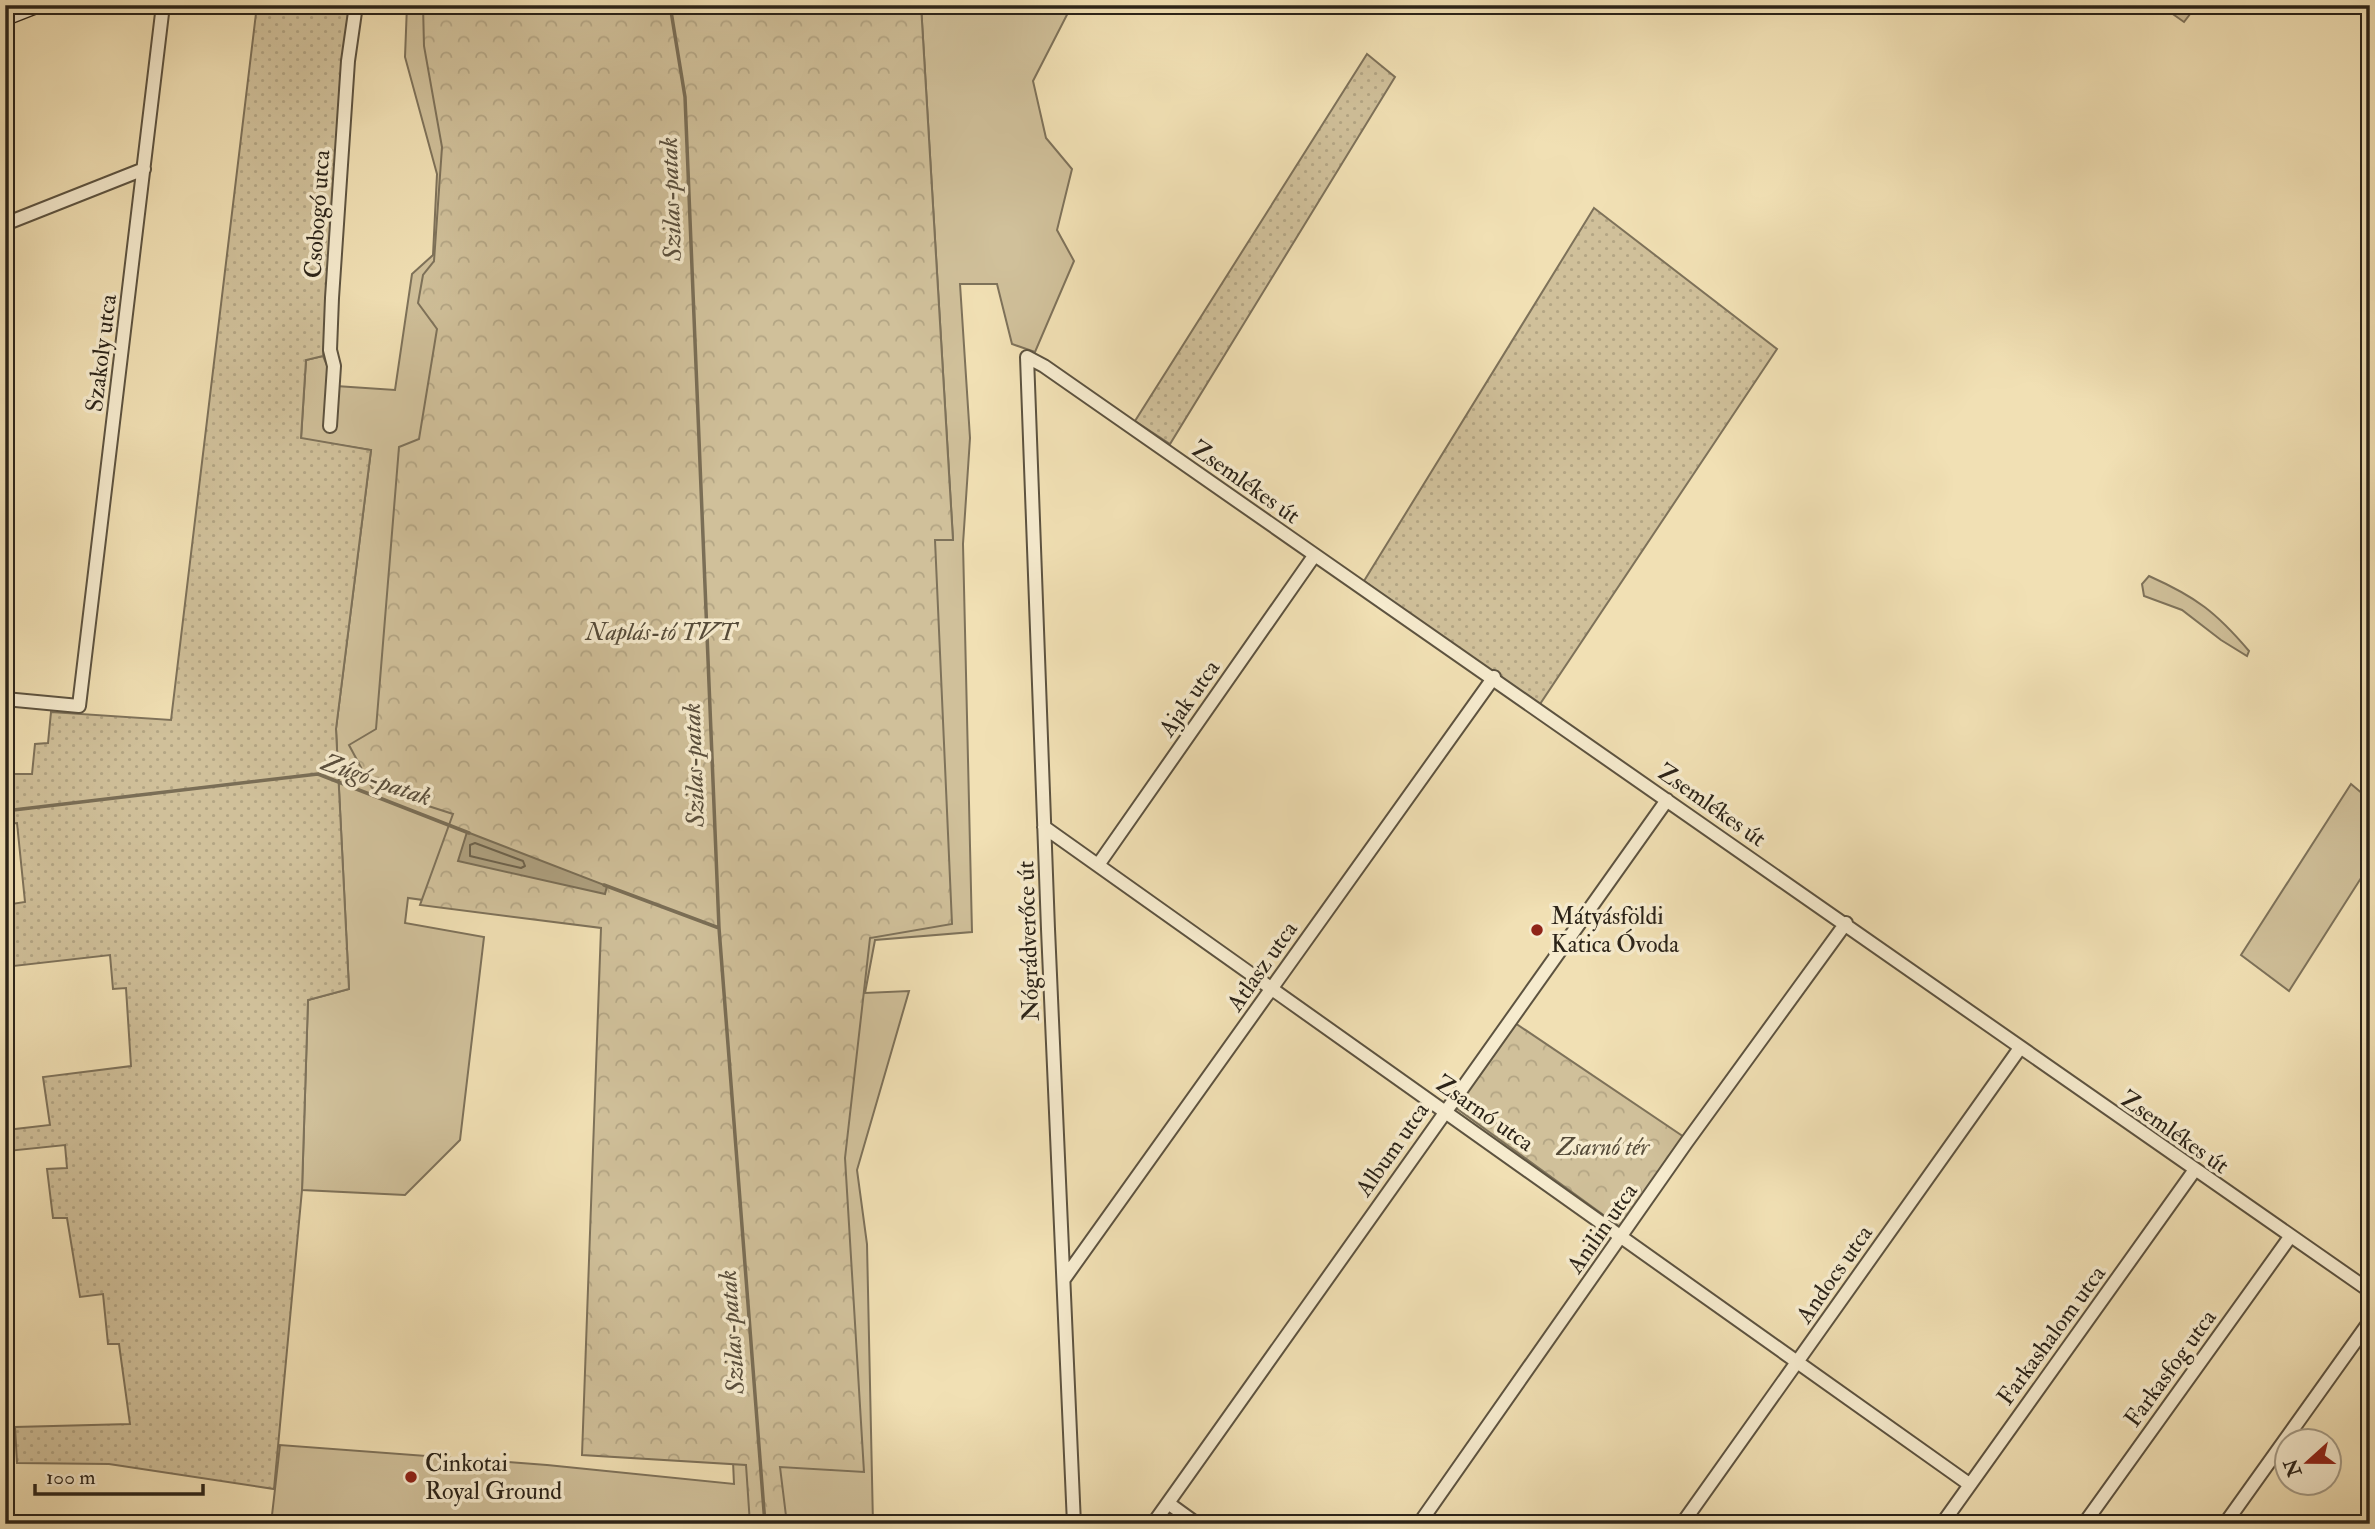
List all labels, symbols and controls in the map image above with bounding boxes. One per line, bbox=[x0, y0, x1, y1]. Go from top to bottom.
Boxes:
water label: Szilas-patak bbox=[653, 136, 689, 263]
street label: Csobogó utca bbox=[298, 148, 338, 279]
street label: Szakoly utca bbox=[79, 291, 124, 414]
street label: Zsemlékes út bbox=[1185, 434, 1306, 531]
park label: Naplás-tó TVT bbox=[584, 617, 739, 648]
street label: Ajak utca bbox=[1151, 653, 1228, 744]
water label: Szilas-patak bbox=[676, 702, 712, 829]
water label: Zúgó-patak bbox=[317, 746, 436, 814]
street label: Zsemlékes út bbox=[1651, 757, 1772, 854]
street label: Nógrádverőce út bbox=[1010, 860, 1047, 1022]
place label: Mátyásföldi Katica Óvoda bbox=[1551, 901, 1680, 960]
street label: Atlasz utca bbox=[1219, 914, 1305, 1018]
marker: Mátyásföldi Katica Óvoda bbox=[1529, 922, 1545, 938]
street label: Zsarnó utca bbox=[1429, 1068, 1541, 1159]
street label: Zsemlékes út bbox=[2114, 1084, 2235, 1181]
street label: Album utca bbox=[1348, 1095, 1437, 1204]
park label: Zsarnó tér bbox=[1556, 1132, 1650, 1163]
street label: Anilin utca bbox=[1559, 1176, 1645, 1280]
street label: Andocs utca bbox=[1789, 1218, 1880, 1330]
street label: Farkashalom utca bbox=[1990, 1258, 2113, 1411]
water label: Szilas-patak bbox=[712, 1269, 752, 1396]
street label: Farkasfog utca bbox=[2117, 1302, 2224, 1433]
north arrow bbox=[2274, 1428, 2344, 1498]
place label: Cinkotai Royal Ground bbox=[425, 1448, 562, 1507]
scale bar bbox=[35, 1452, 203, 1496]
text: N bbox=[2278, 1455, 2308, 1481]
text: 100 m bbox=[46, 1464, 96, 1491]
marker: Cinkotai Royal Ground bbox=[403, 1469, 419, 1485]

